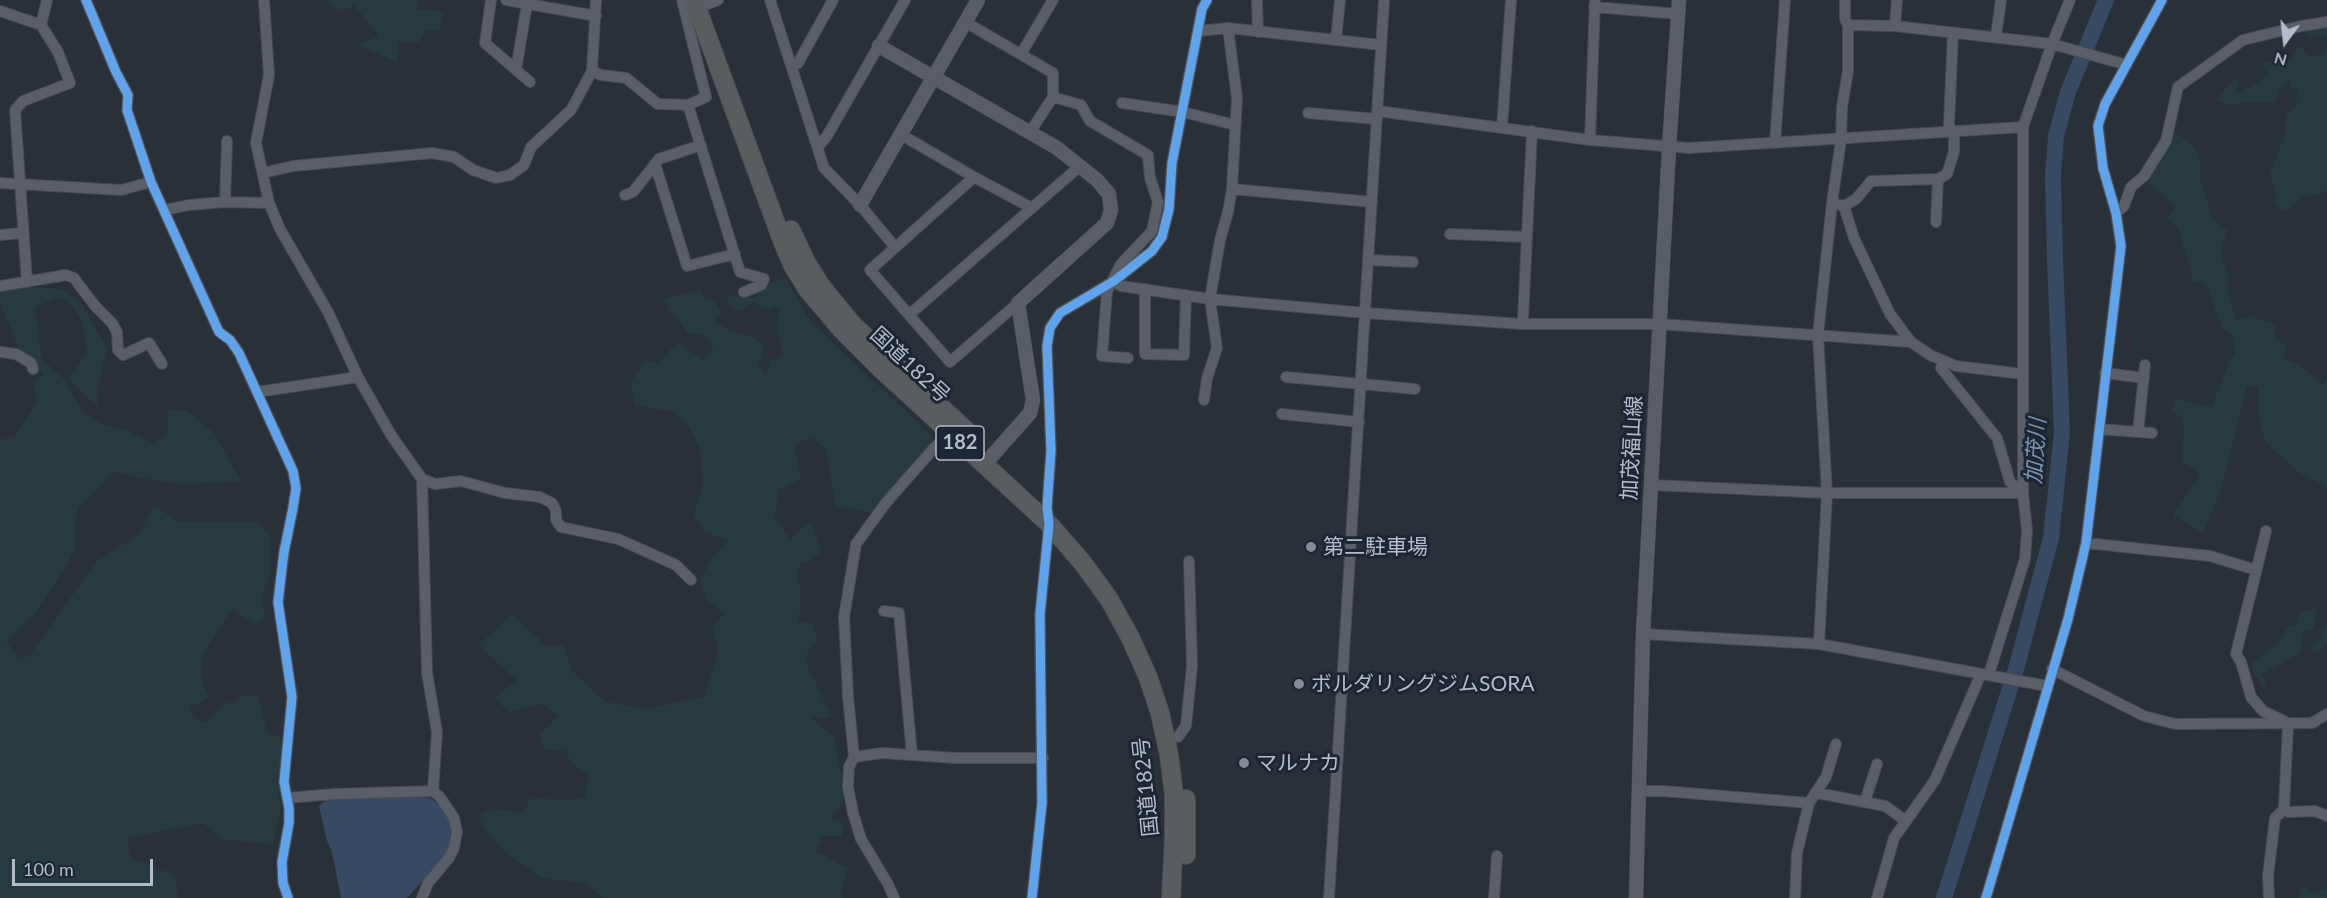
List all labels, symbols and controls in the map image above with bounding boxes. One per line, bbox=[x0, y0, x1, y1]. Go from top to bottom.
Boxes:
north arrow bbox=[2255, 12, 2315, 72]
text: N bbox=[2272, 49, 2289, 71]
street label: 国道182号 bbox=[865, 322, 955, 408]
street label: 加茂福山線 bbox=[1617, 395, 1647, 501]
water label: 加茂川 bbox=[2021, 417, 2051, 485]
road number: 182 bbox=[936, 426, 984, 460]
place label: 第二駐車場 bbox=[1323, 534, 1428, 560]
marker: 第二駐車場 bbox=[1304, 540, 1318, 554]
place label: ボルダリングジムSORA bbox=[1311, 671, 1535, 697]
marker: ボルダリングジムSORA bbox=[1292, 677, 1306, 691]
street label: 国道182号 bbox=[1128, 736, 1164, 838]
place label: マルナカ bbox=[1256, 750, 1340, 776]
marker: マルナカ bbox=[1237, 756, 1251, 770]
scale bar bbox=[15, 847, 156, 885]
text: 100 m bbox=[23, 858, 74, 880]

